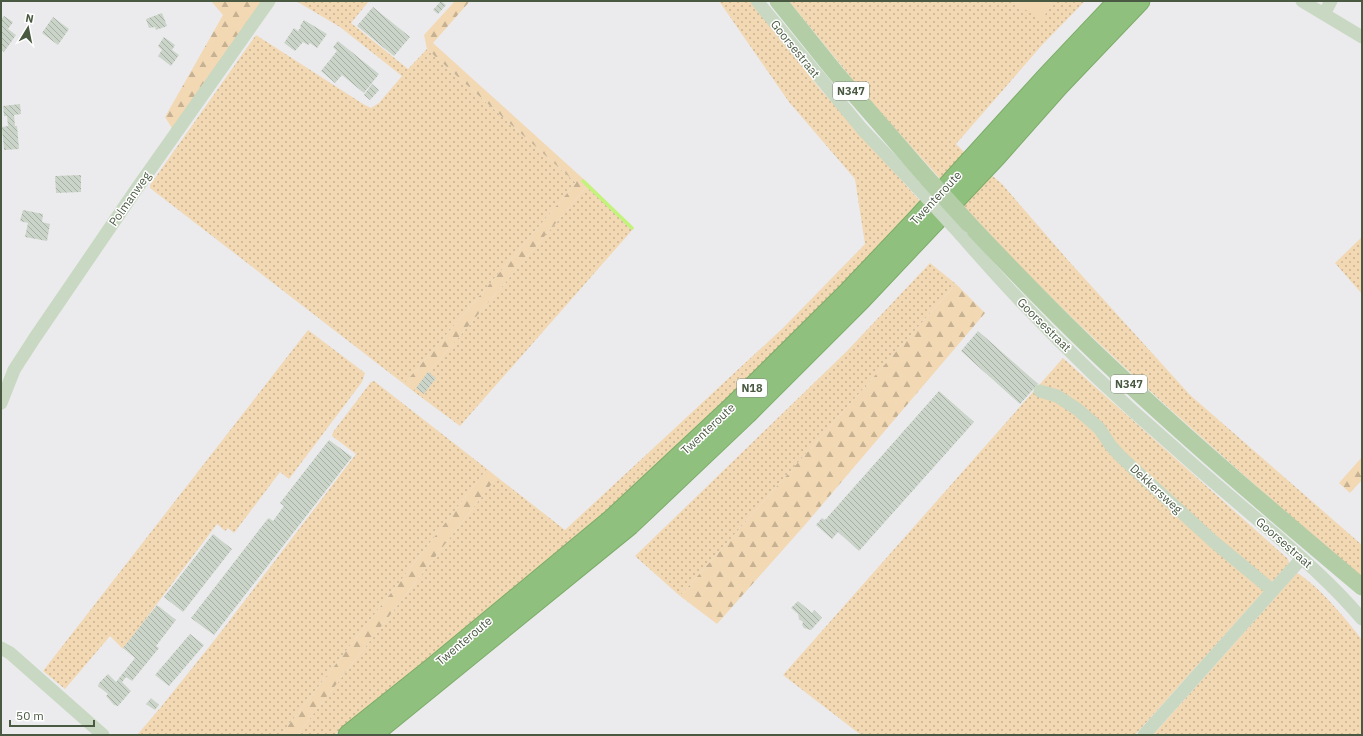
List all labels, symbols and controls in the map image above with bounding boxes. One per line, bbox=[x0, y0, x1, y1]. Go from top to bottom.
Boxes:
north arrow bbox=[8, 8, 48, 48]
text: N bbox=[25, 11, 35, 26]
street label: Goorsestraat bbox=[768, 17, 823, 81]
road number: N347 bbox=[833, 82, 869, 100]
street label: Twenteroute bbox=[907, 167, 965, 228]
street label: Polmanweg bbox=[105, 168, 154, 229]
street label: Goorsestraat bbox=[1014, 295, 1074, 355]
road number: N347 bbox=[1111, 375, 1147, 393]
road number: N18 bbox=[737, 379, 767, 397]
street label: Twenteroute bbox=[678, 400, 738, 457]
street label: Dekkersweg bbox=[1127, 461, 1186, 517]
street label: Goorsestraat bbox=[1253, 514, 1316, 571]
street label: Twenteroute bbox=[433, 613, 495, 668]
scale bar bbox=[10, 702, 94, 728]
text: 50 m bbox=[16, 708, 44, 723]

